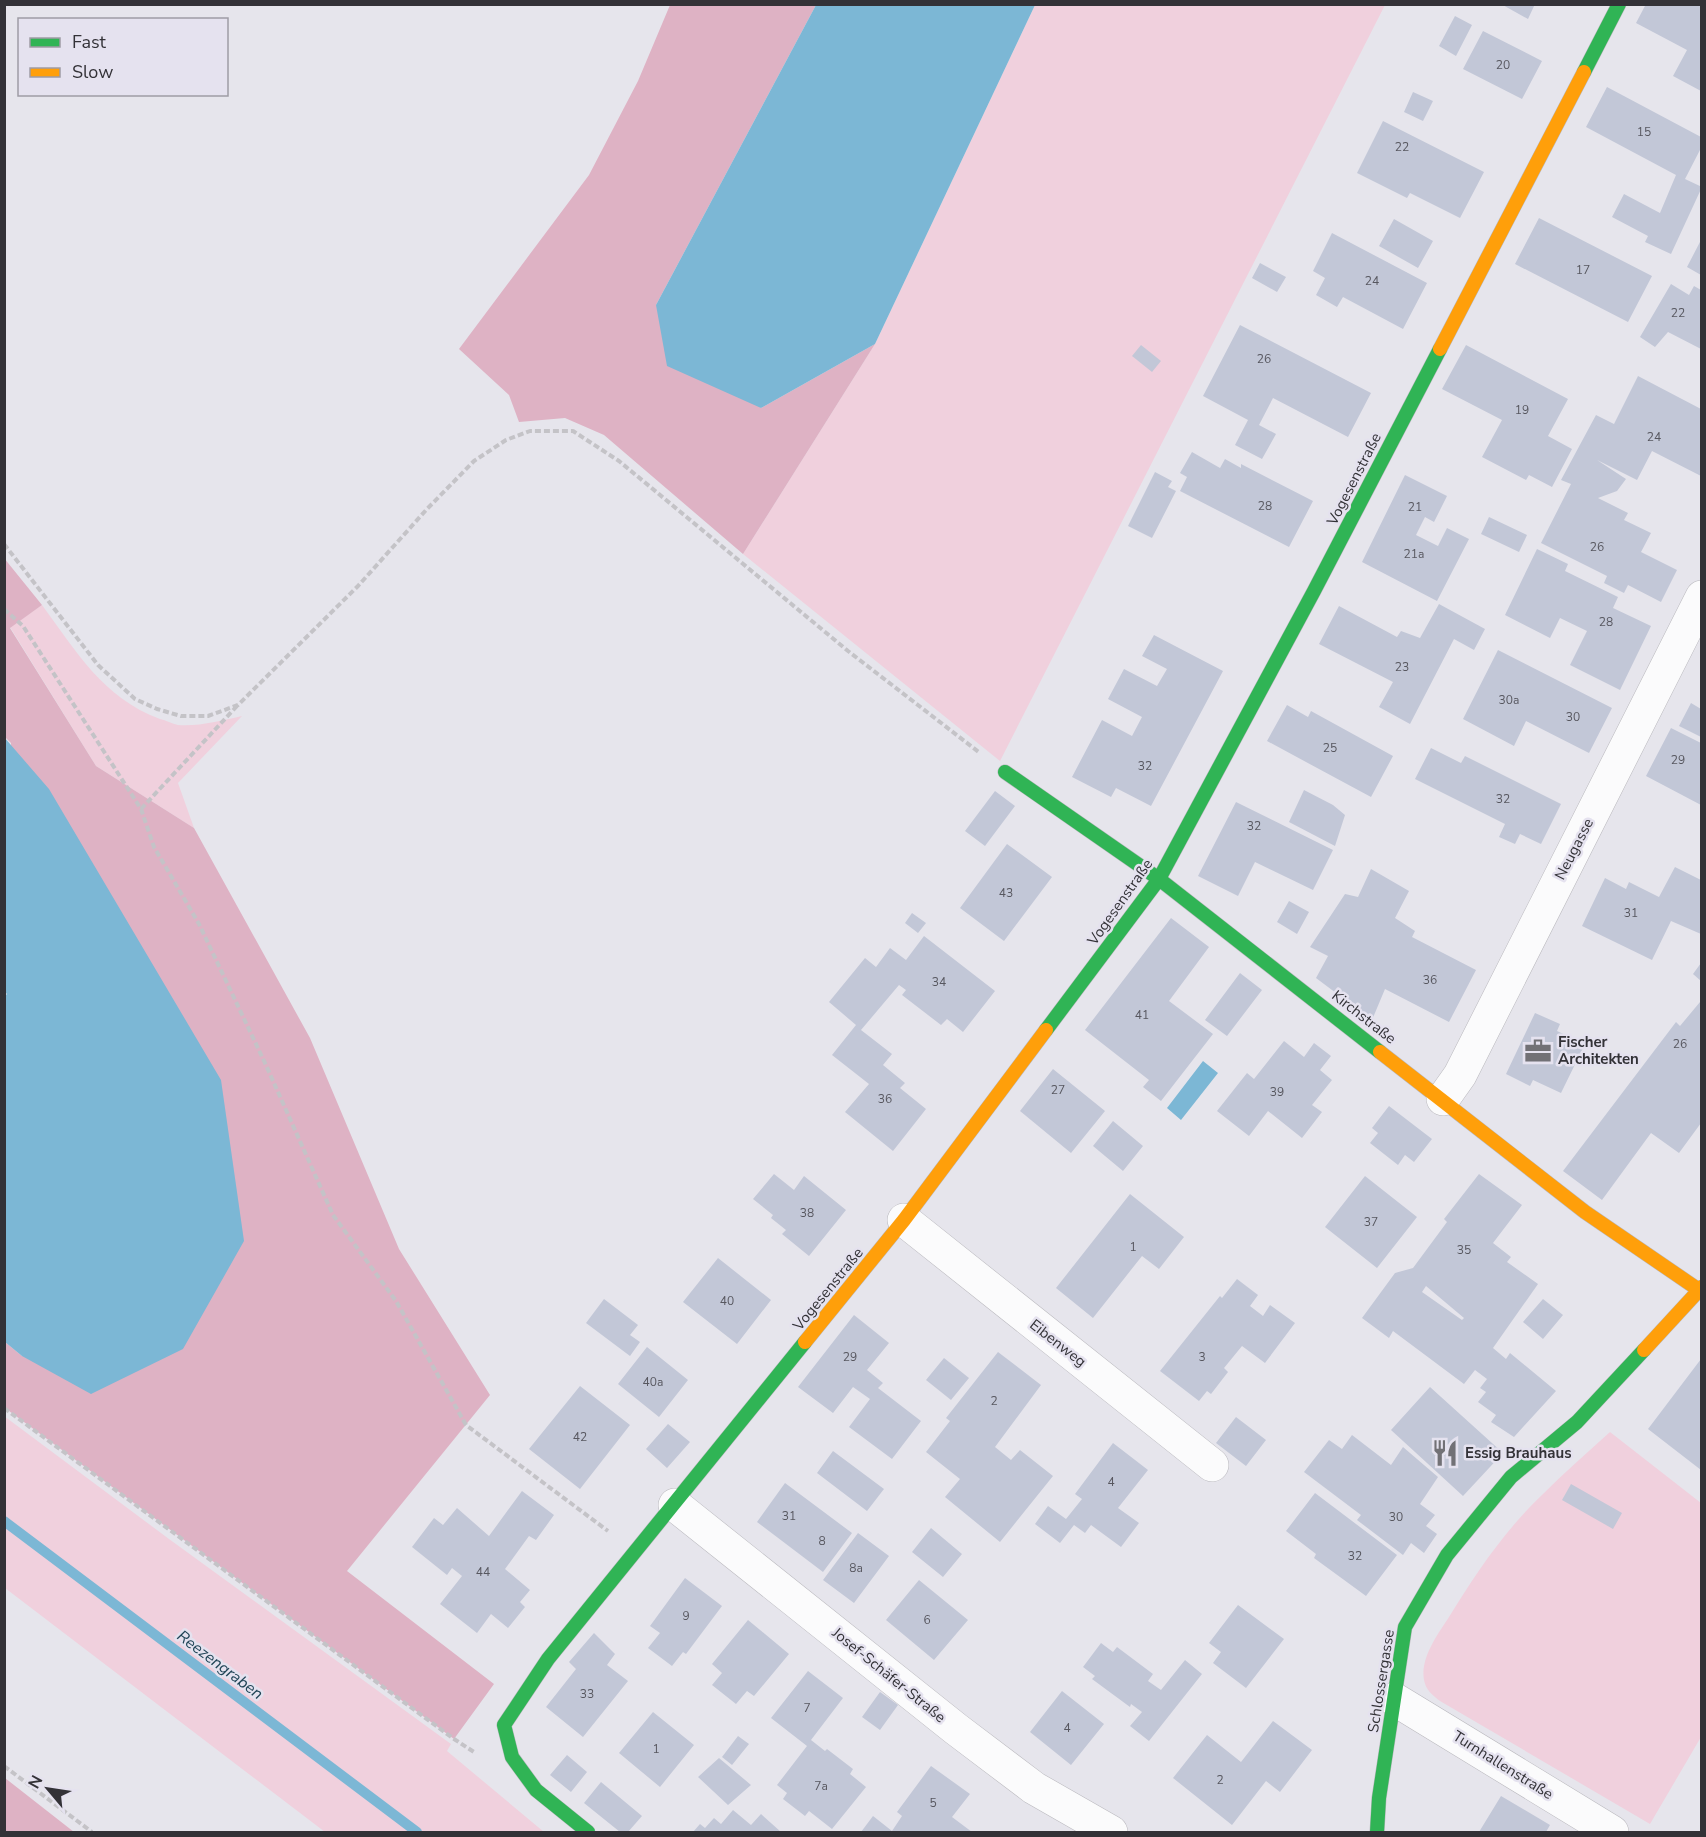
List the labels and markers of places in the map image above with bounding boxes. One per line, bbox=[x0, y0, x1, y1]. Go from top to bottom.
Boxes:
place label: Fischer Architekten bbox=[1558, 1032, 1639, 1069]
office icon: Fischer Architekten bbox=[1523, 1036, 1553, 1066]
restaurant icon: Essig Brauhaus bbox=[1430, 1438, 1460, 1468]
place label: Essig Brauhaus bbox=[1465, 1443, 1571, 1463]

